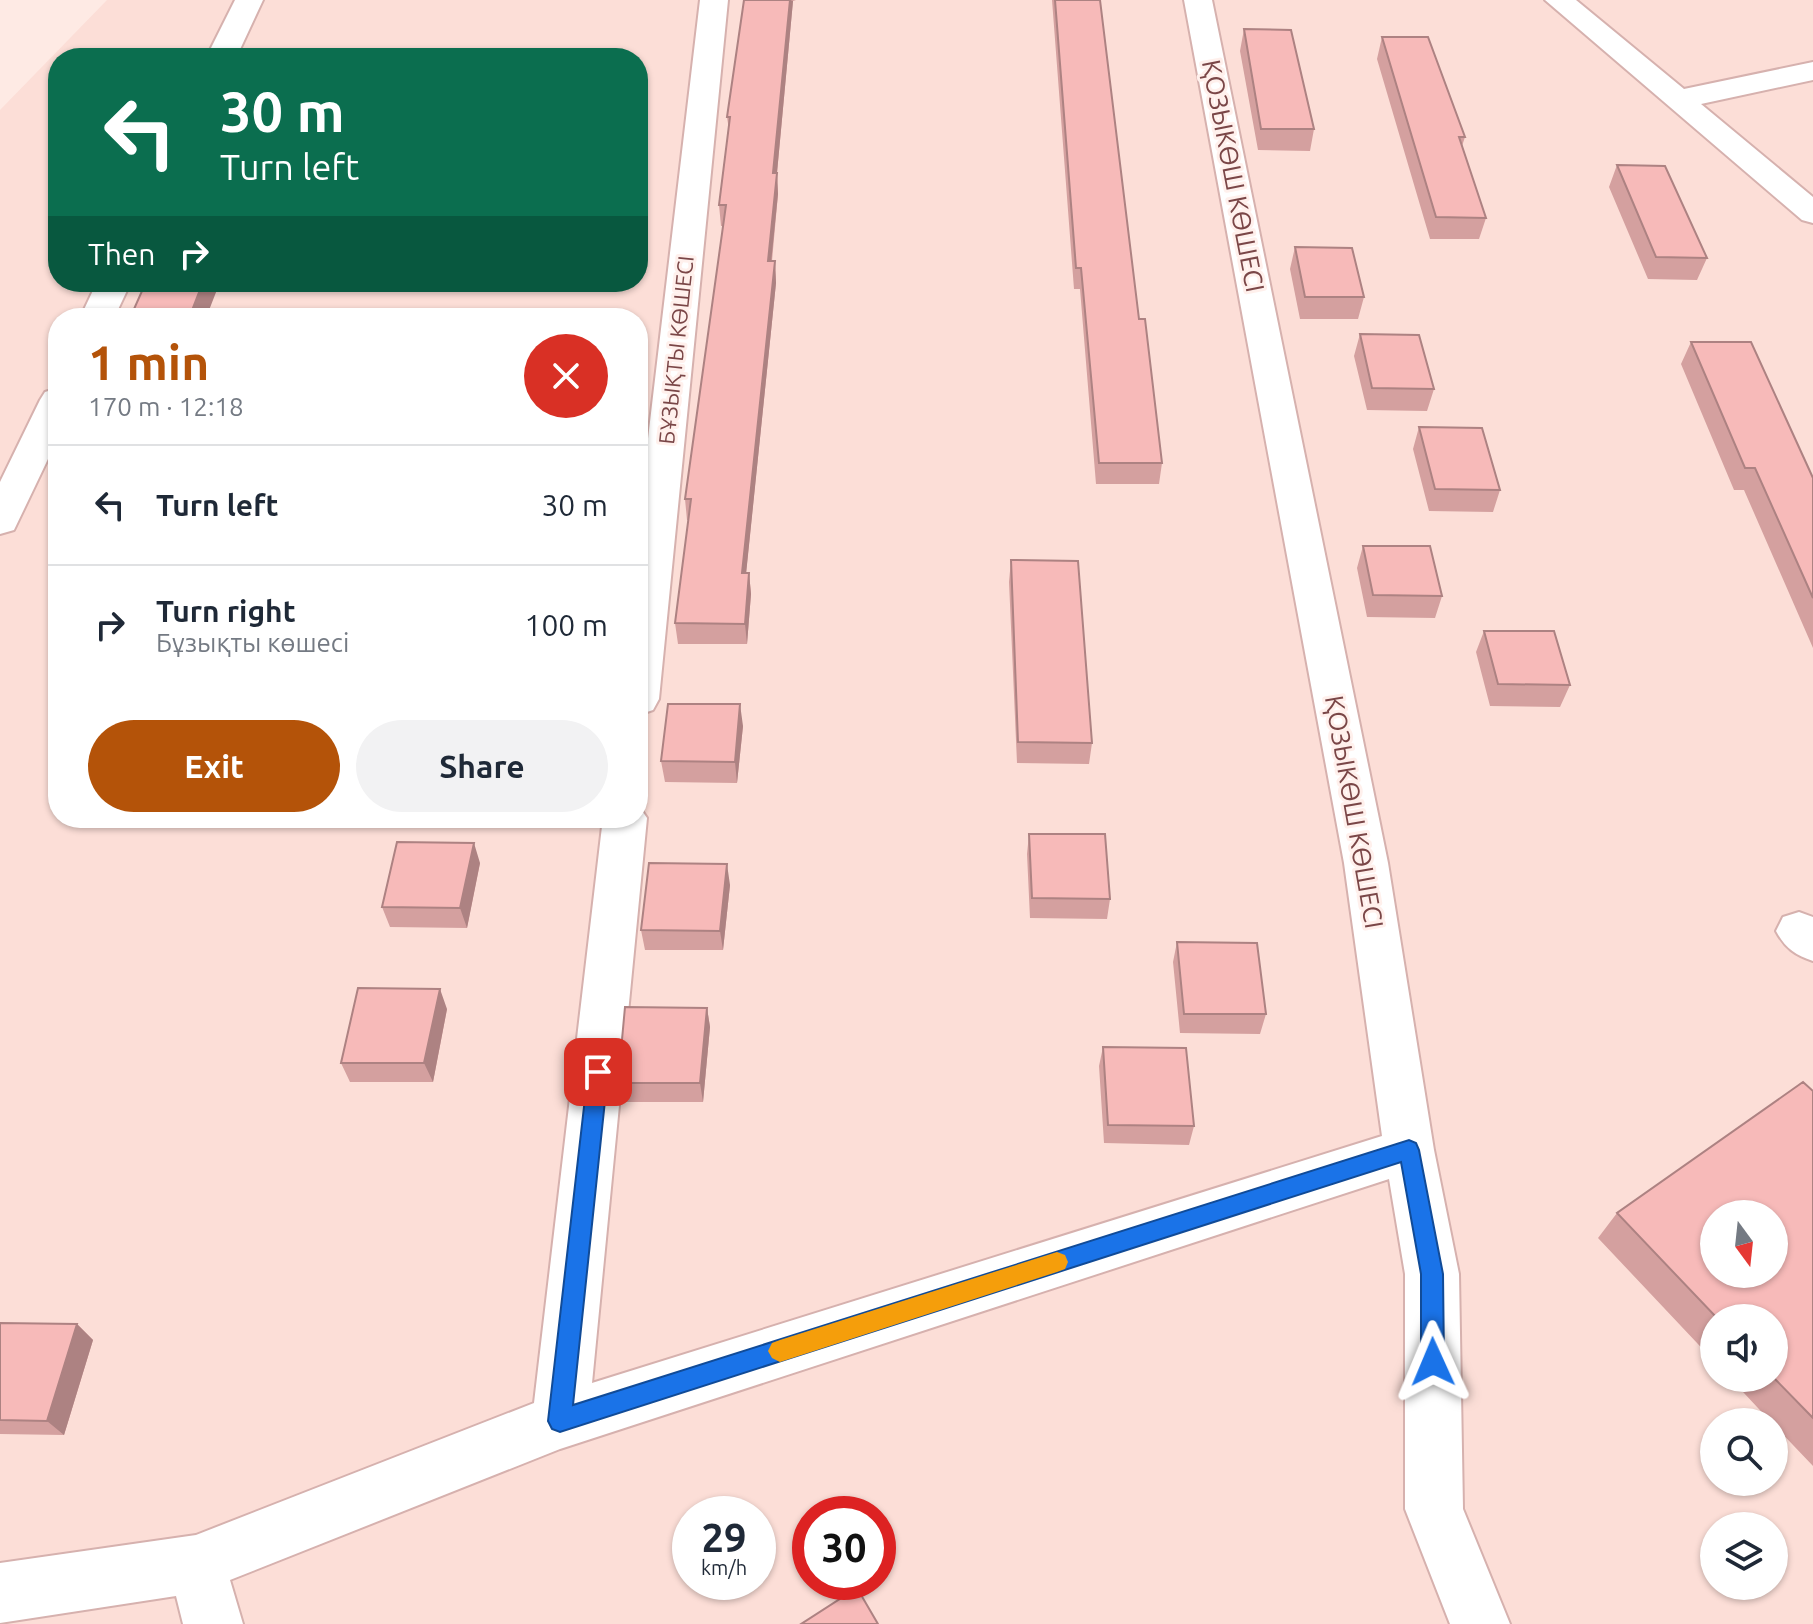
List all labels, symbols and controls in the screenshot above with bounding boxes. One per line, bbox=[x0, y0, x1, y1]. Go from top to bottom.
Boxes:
street label: ҚОЗЫКӨШ КӨШЕСІ bbox=[1197, 57, 1270, 295]
icon: left bbox=[88, 80, 192, 184]
text: 30 m bbox=[220, 80, 345, 143]
text: Turn left bbox=[220, 146, 359, 187]
icon: right bbox=[172, 232, 216, 276]
text: Then bbox=[88, 237, 156, 271]
street label: БҰЗЫҚТЫ КӨШЕСІ bbox=[653, 254, 698, 445]
button: close bbox=[524, 334, 608, 418]
text: 1 min bbox=[88, 335, 209, 389]
text: 170 m · 12:18 bbox=[88, 392, 244, 421]
icon: left bbox=[88, 483, 132, 527]
text: Turn left bbox=[156, 488, 278, 522]
text: 30 m bbox=[541, 488, 608, 522]
text: Turn right bbox=[156, 594, 296, 628]
icon: right bbox=[88, 603, 132, 647]
text: 100 m bbox=[524, 608, 608, 642]
text: Бұзықты көшесі bbox=[156, 628, 349, 657]
street label: ҚОЗЫКӨШ КӨШЕСІ bbox=[1320, 693, 1389, 931]
button: Exit bbox=[88, 720, 340, 812]
button: Share bbox=[356, 720, 608, 812]
pin bbox=[564, 1038, 632, 1106]
icon: arrive bbox=[576, 1050, 620, 1094]
north arrow bbox=[1700, 1200, 1788, 1288]
map controls bbox=[1700, 1200, 1788, 1600]
button: sound bbox=[1700, 1304, 1788, 1392]
position arrow bbox=[1391, 1320, 1475, 1404]
button: search bbox=[1700, 1408, 1788, 1496]
speed limit sign: 30 bbox=[792, 1496, 896, 1600]
button: layers bbox=[1700, 1512, 1788, 1600]
text: 29 bbox=[701, 1515, 747, 1560]
text: km/h bbox=[701, 1556, 747, 1579]

